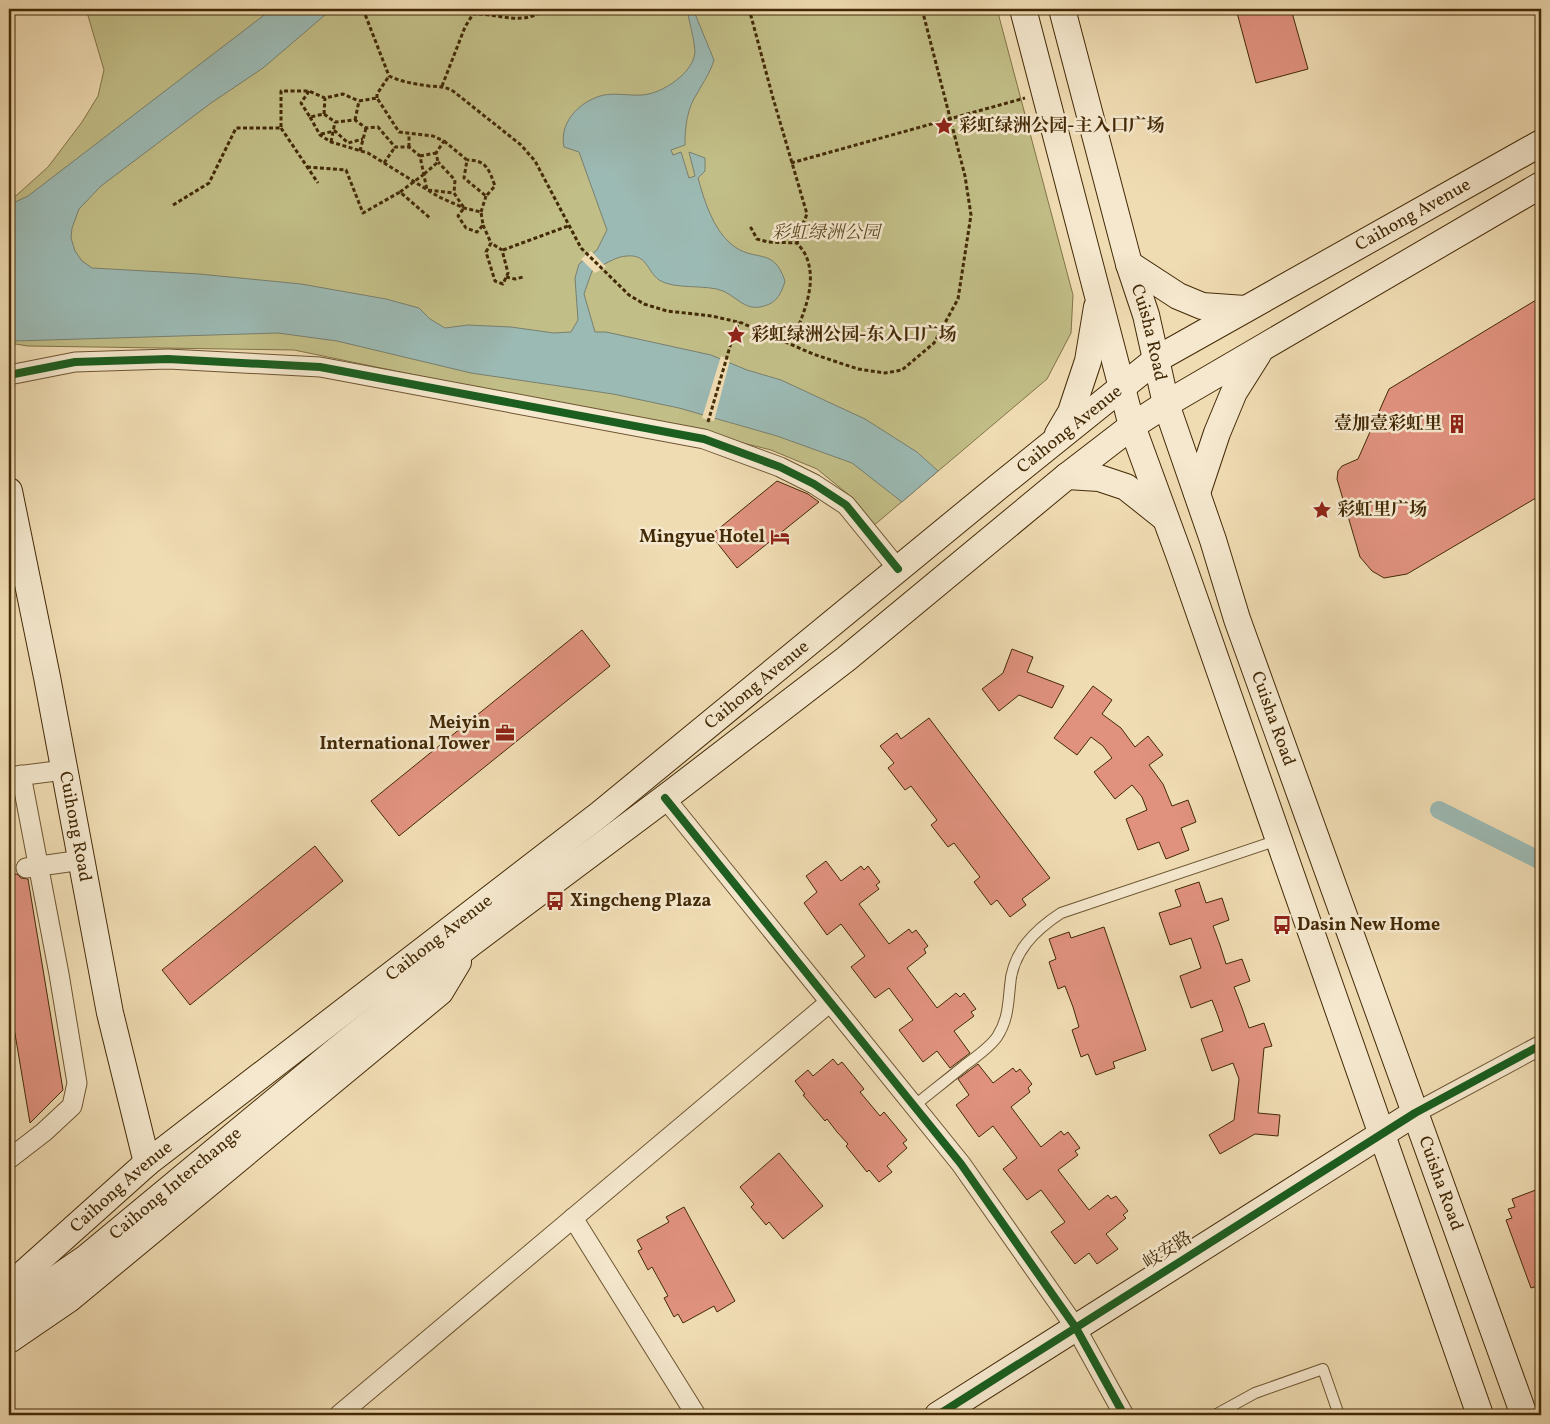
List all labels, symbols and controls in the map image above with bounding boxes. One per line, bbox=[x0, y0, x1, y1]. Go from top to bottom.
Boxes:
place label: 彩虹绿洲公园-主入口广场 bbox=[959, 114, 1165, 139]
place icon: 彩虹绿洲公园-主入口广场 bbox=[933, 115, 955, 137]
street label: Caihong Avenue bbox=[1351, 172, 1475, 257]
park label: 彩虹绿洲公园 bbox=[772, 221, 883, 246]
street label: Cuisha Road bbox=[1124, 281, 1173, 383]
place label: 彩虹绿洲公园-东入口广场 bbox=[751, 323, 957, 348]
place icon: 彩虹绿洲公园-东入口广场 bbox=[725, 324, 747, 346]
street label: Caihong Avenue bbox=[1012, 379, 1128, 479]
place label: 壹加壹彩虹里 bbox=[1334, 412, 1442, 437]
building icon: 壹加壹彩虹里 bbox=[1446, 413, 1468, 435]
place label: 彩虹里广场 bbox=[1337, 498, 1427, 523]
place icon: 彩虹里广场 bbox=[1311, 499, 1333, 521]
place label: Mingyue Hotel bbox=[639, 525, 765, 550]
hotel icon: Mingyue Hotel bbox=[769, 526, 791, 548]
street label: Caihong Avenue bbox=[699, 634, 815, 736]
street label: Cuisha Road bbox=[1244, 668, 1301, 769]
place label: Meiyin International Tower bbox=[319, 711, 490, 757]
office icon: Meiyin International Tower bbox=[494, 722, 516, 744]
street label: Cuihong Road bbox=[52, 769, 98, 884]
street label: Caihong Avenue bbox=[381, 889, 498, 987]
place label: Xingcheng Plaza bbox=[570, 889, 711, 914]
bus stop icon: Xingcheng Plaza bbox=[544, 890, 566, 912]
place label: Dasin New Home bbox=[1297, 913, 1440, 938]
bus stop icon: Dasin New Home bbox=[1271, 914, 1293, 936]
street label: Caihong Interchange bbox=[104, 1121, 247, 1246]
street label: Cuisha Road bbox=[1412, 1133, 1469, 1234]
street label: Caihong Avenue bbox=[64, 1135, 178, 1239]
street label: 岐安路 bbox=[1138, 1226, 1198, 1276]

